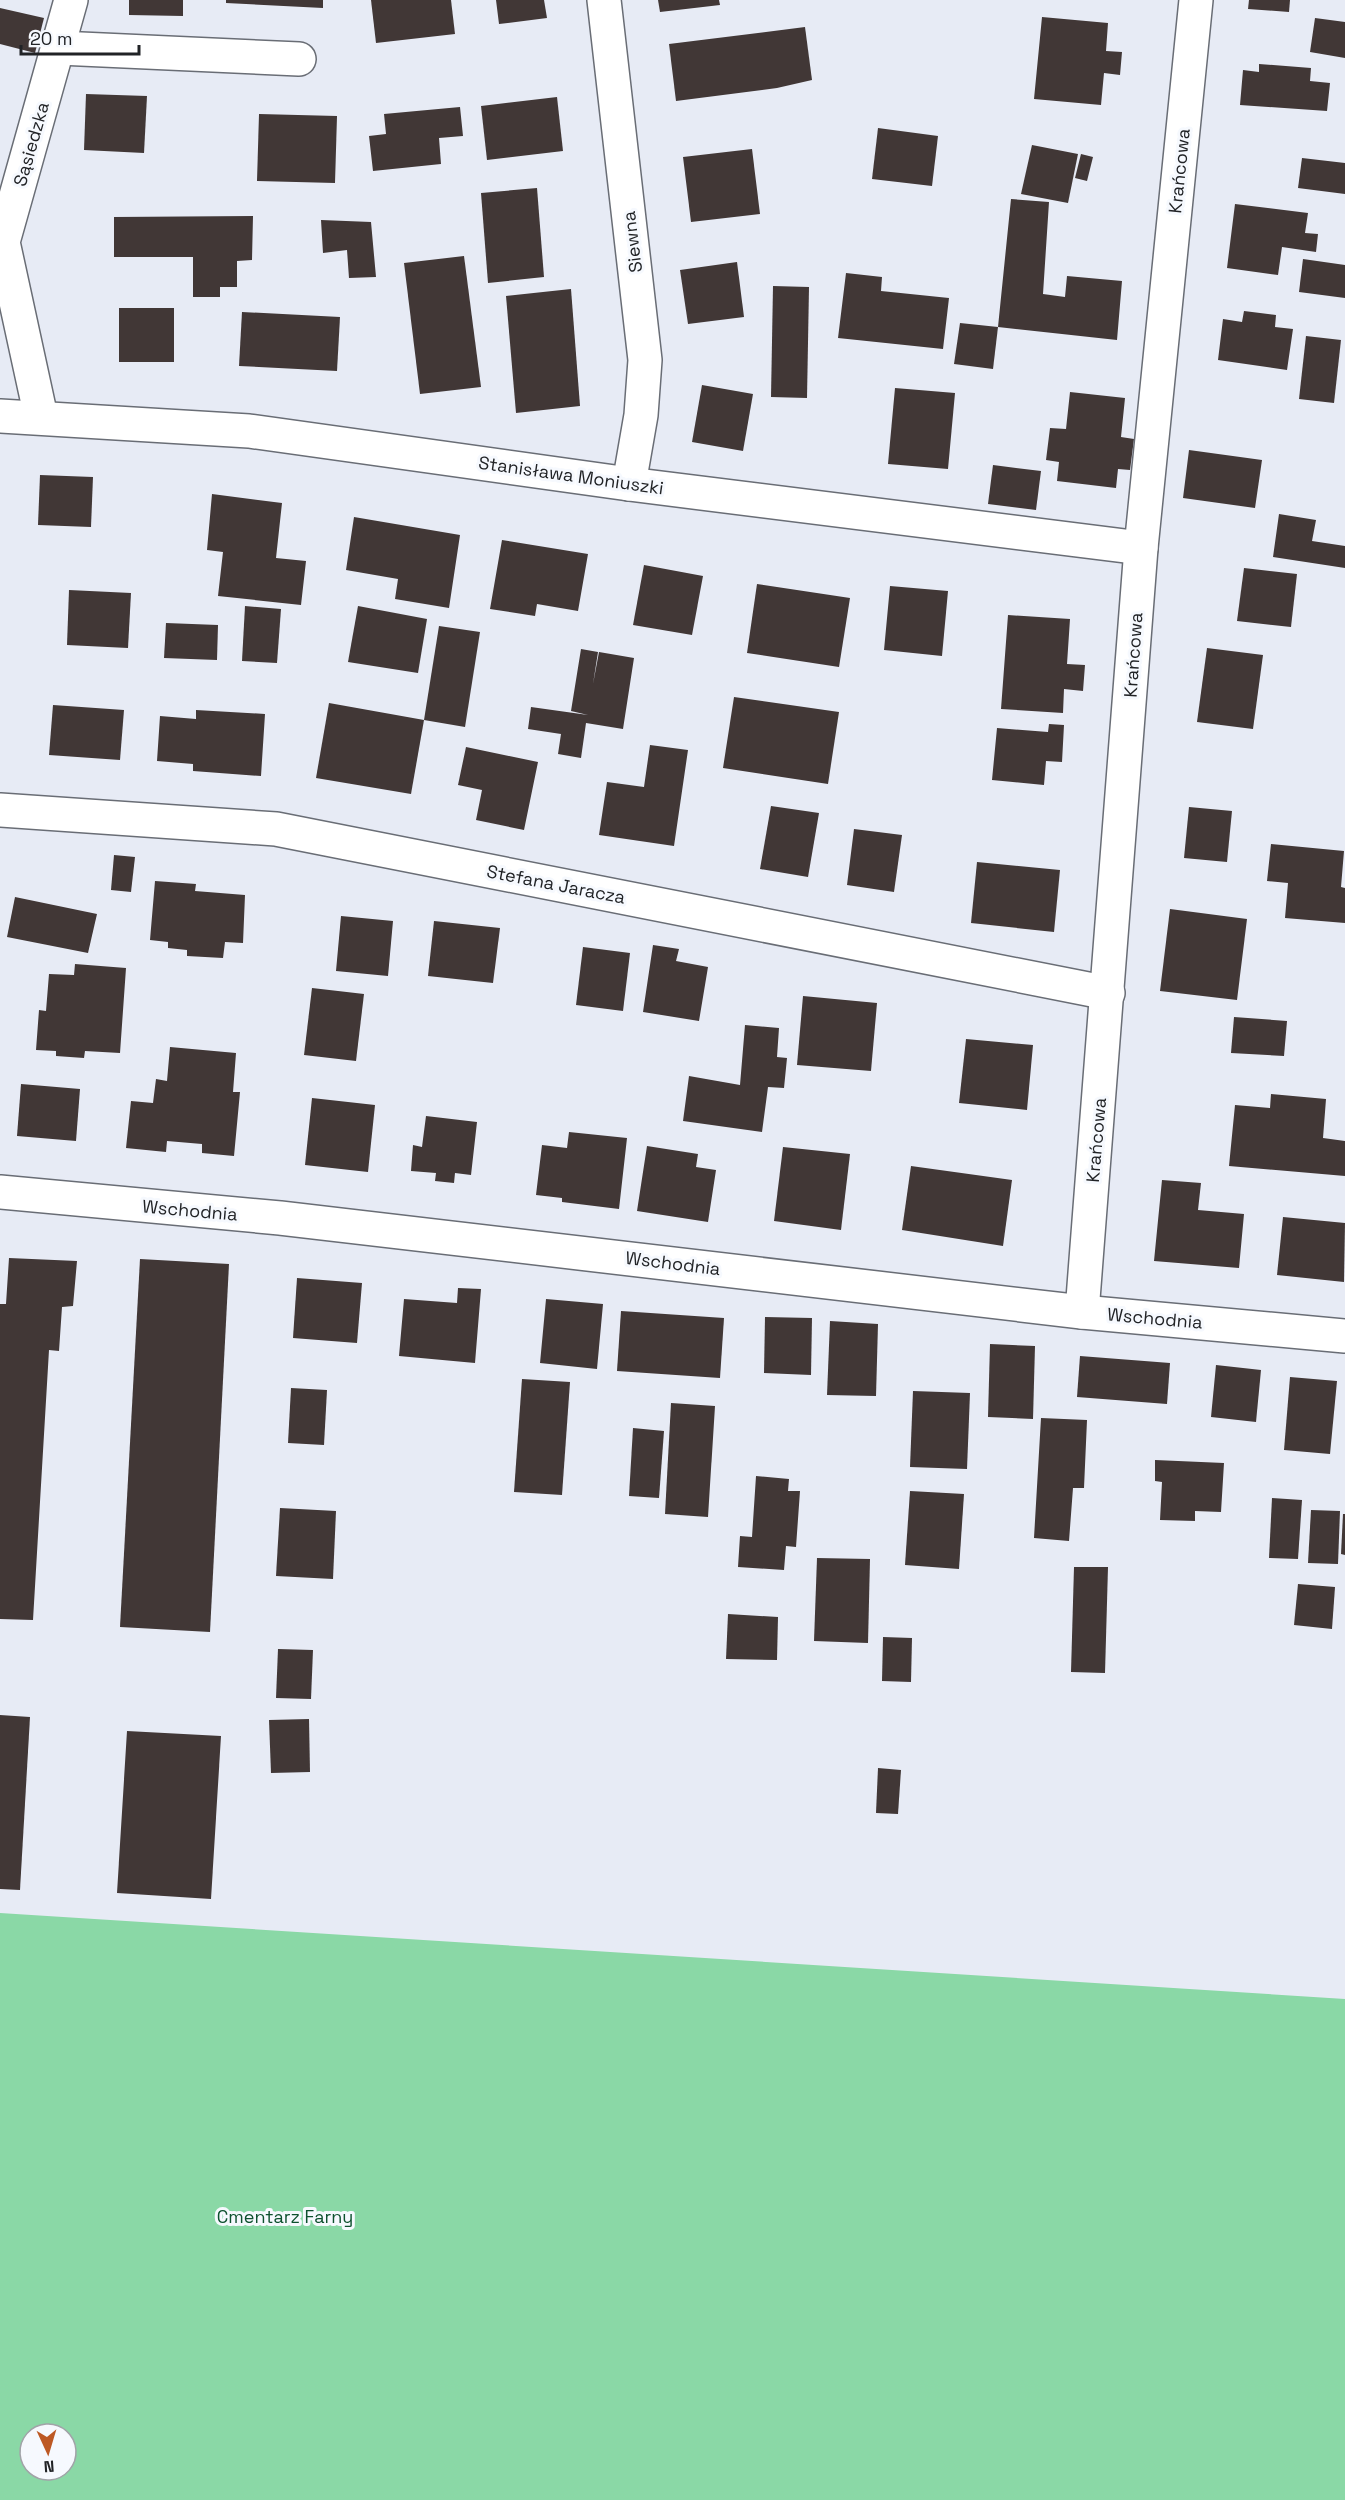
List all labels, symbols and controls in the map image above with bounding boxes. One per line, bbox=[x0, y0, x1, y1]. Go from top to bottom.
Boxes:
scale bar bbox=[21, 18, 140, 56]
text: 20 m bbox=[30, 27, 73, 50]
street label: Sąsiedzka bbox=[8, 99, 54, 189]
street label: Krańcowa bbox=[1163, 127, 1195, 215]
street label: Siewna bbox=[617, 210, 647, 274]
street label: Stanisława Moniuszki bbox=[477, 451, 665, 499]
street label: Krańcowa bbox=[1119, 612, 1147, 698]
street label: Stefana Jaracza bbox=[485, 859, 627, 909]
street label: Krańcowa bbox=[1081, 1097, 1111, 1183]
street label: Wschodnia bbox=[141, 1194, 239, 1226]
street label: Wschodnia bbox=[624, 1246, 722, 1280]
street label: Wschodnia bbox=[1106, 1302, 1204, 1334]
park label: Cmentarz Farny bbox=[217, 2205, 353, 2228]
north arrow bbox=[18, 2422, 78, 2482]
text: N bbox=[43, 2456, 55, 2477]

